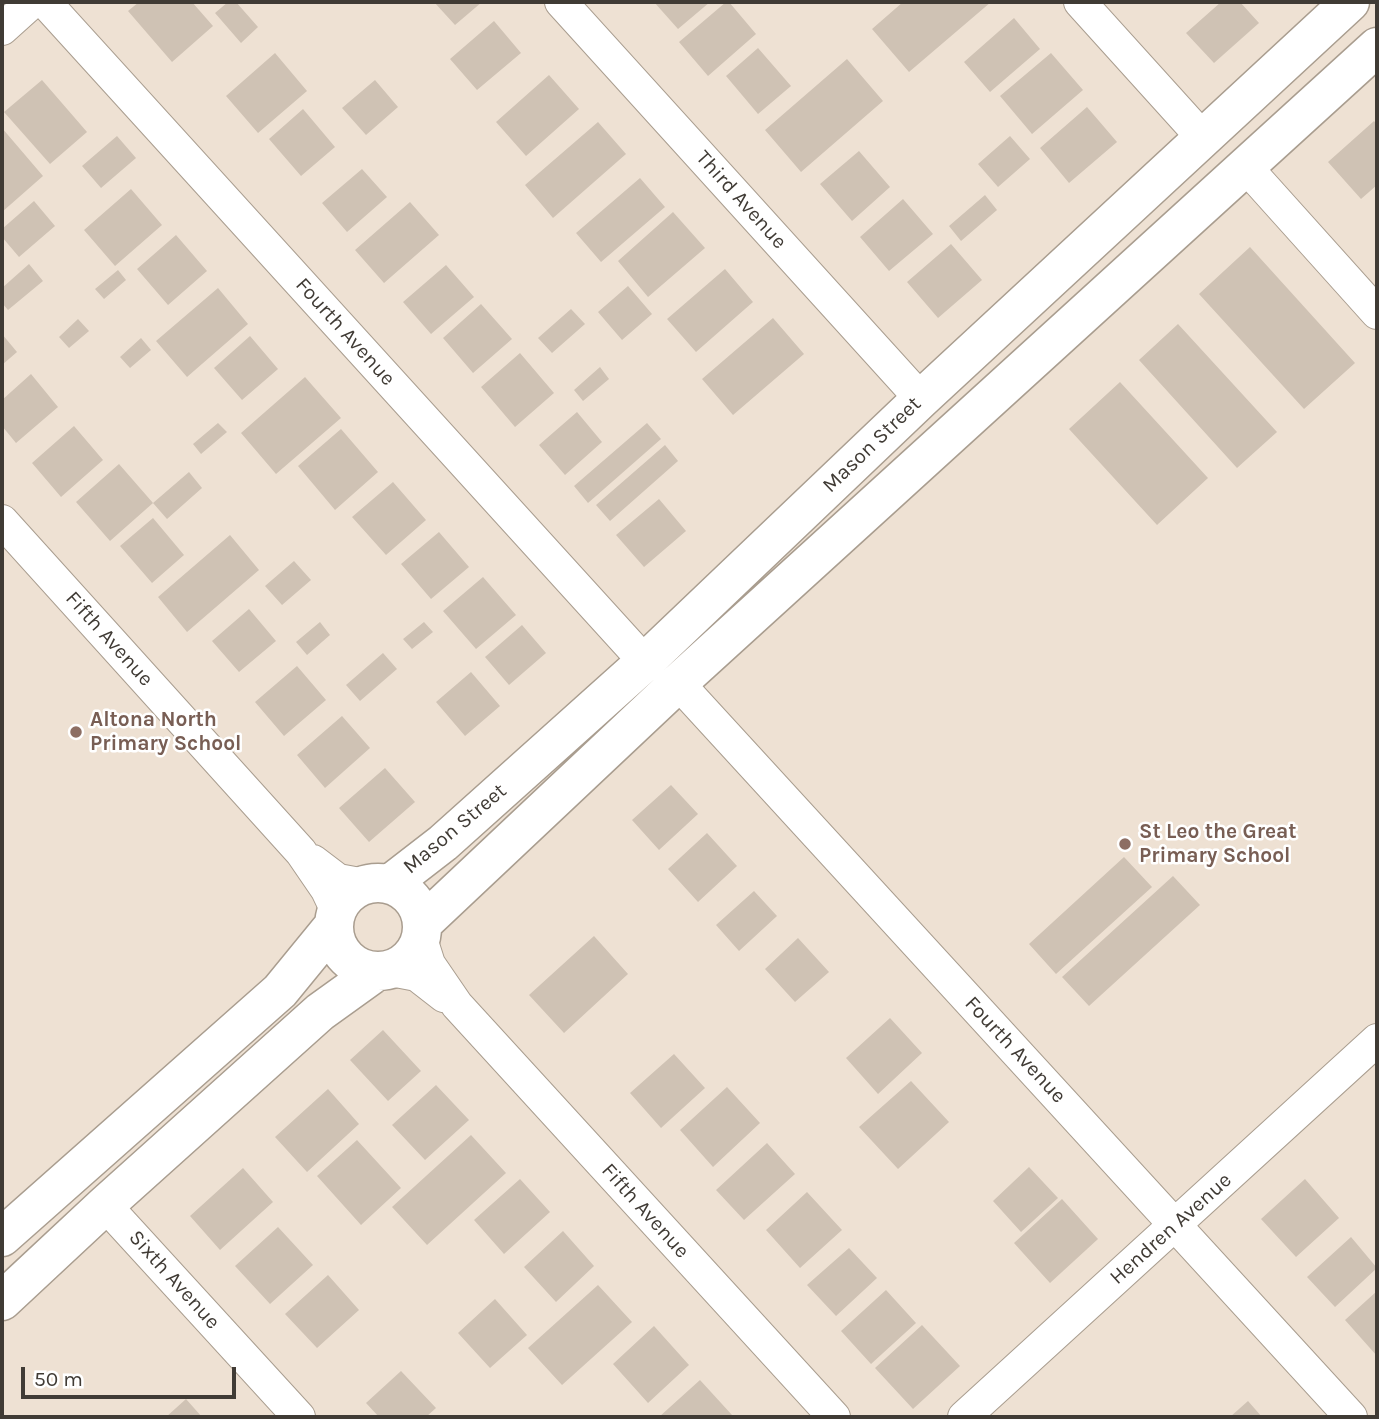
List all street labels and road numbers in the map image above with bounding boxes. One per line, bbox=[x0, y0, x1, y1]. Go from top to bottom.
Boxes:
street label: Third Avenue bbox=[690, 146, 792, 254]
street label: Fourth Avenue bbox=[290, 273, 400, 391]
street label: Mason Street bbox=[818, 392, 926, 498]
street label: Fifth Avenue bbox=[60, 586, 158, 692]
street label: Mason Street bbox=[398, 778, 512, 880]
street label: Fourth Avenue bbox=[959, 991, 1071, 1109]
street label: Fifth Avenue bbox=[596, 1158, 694, 1264]
street label: Hendren Avenue bbox=[1105, 1168, 1237, 1290]
street label: Sixth Avenue bbox=[123, 1225, 225, 1335]

